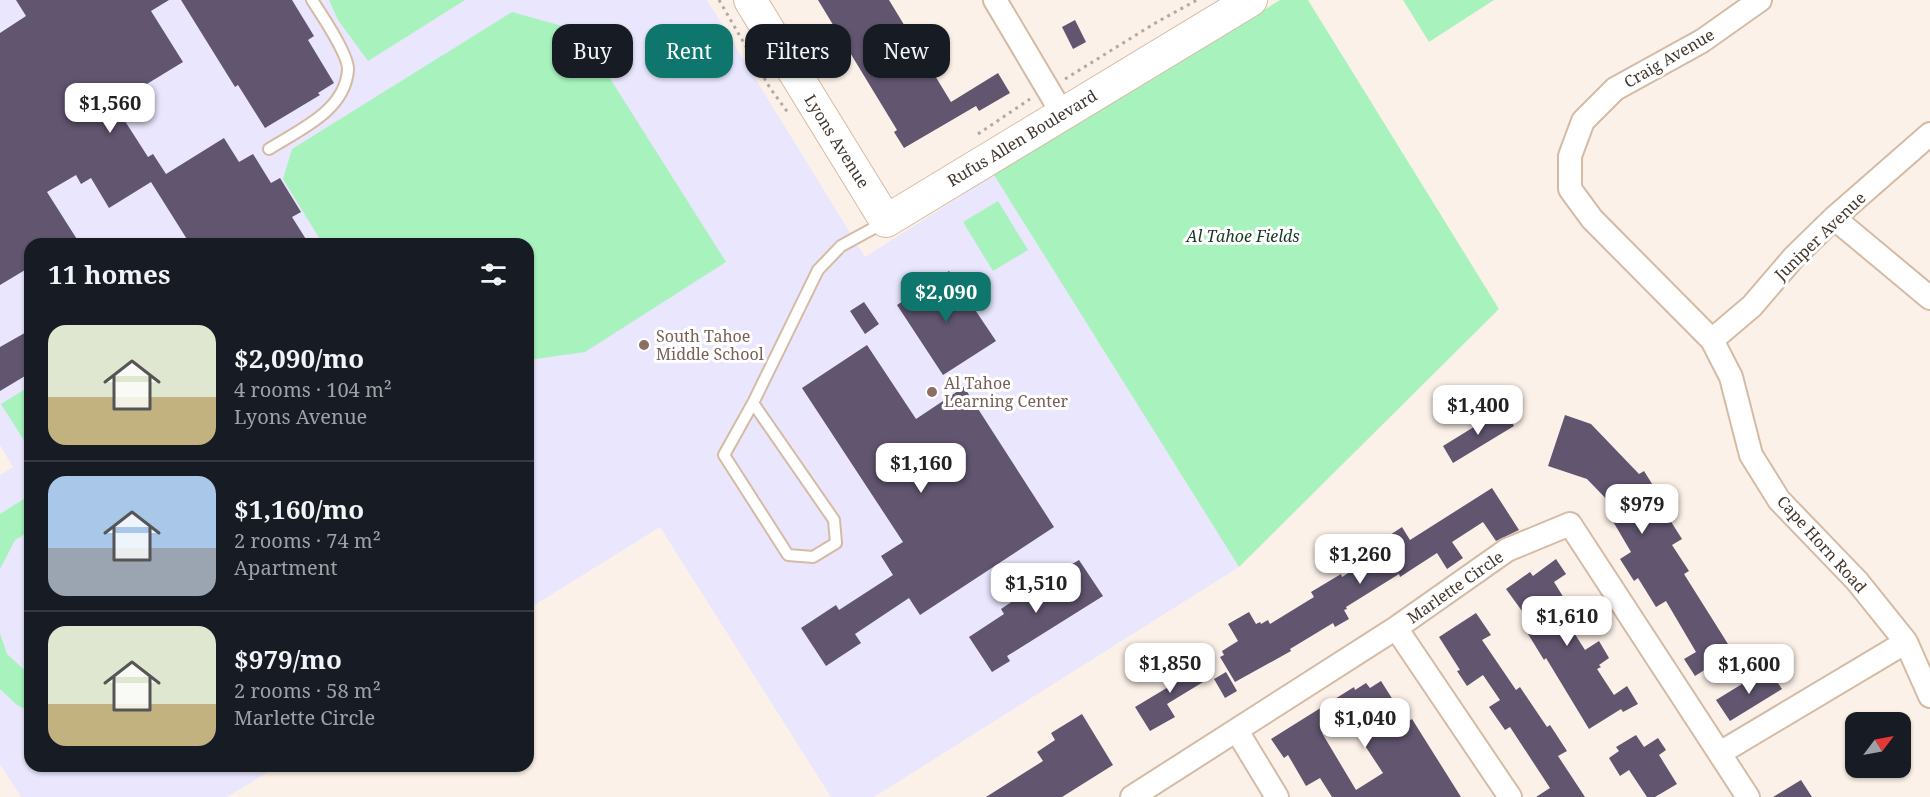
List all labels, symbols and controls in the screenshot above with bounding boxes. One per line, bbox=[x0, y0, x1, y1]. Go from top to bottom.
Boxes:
street label: Craig Avenue bbox=[1620, 23, 1718, 93]
chip: Buy bbox=[552, 24, 633, 78]
chip: Rent bbox=[645, 24, 733, 78]
chip: Filters bbox=[745, 24, 851, 78]
chip: New bbox=[863, 24, 950, 78]
pin: $1,560 bbox=[61, 83, 159, 134]
street label: Rufus Allen Boulevard bbox=[943, 84, 1101, 192]
text: $1,560 bbox=[79, 89, 141, 116]
street label: Lyons Avenue bbox=[799, 90, 875, 192]
street label: Juniper Avenue bbox=[1769, 187, 1870, 286]
park label: Al Tahoe Fields bbox=[1185, 225, 1300, 247]
text: 11 homes bbox=[48, 256, 170, 292]
icon: filters bbox=[477, 258, 510, 291]
pin: $2,090 bbox=[897, 272, 995, 323]
text: $2,090 bbox=[915, 278, 977, 305]
place label: South Tahoe Middle School bbox=[656, 325, 764, 365]
marker: South Tahoe Middle School bbox=[637, 338, 651, 352]
text: $2,090/mo bbox=[234, 340, 364, 376]
icon: home bbox=[96, 349, 168, 421]
place label: Al Tahoe Learning Center bbox=[944, 372, 1068, 412]
text: 4 rooms · 104 m² bbox=[234, 376, 392, 403]
marker: Al Tahoe Learning Center bbox=[925, 385, 939, 399]
pin: $1,400 bbox=[1429, 385, 1527, 436]
text: $1,400 bbox=[1447, 391, 1509, 418]
text: Lyons Avenue bbox=[234, 403, 367, 430]
pin: $1,160 bbox=[872, 443, 970, 494]
text: $1,160 bbox=[890, 449, 952, 476]
pin: $979 bbox=[1606, 484, 1678, 535]
text: $979 bbox=[1619, 490, 1665, 517]
text: $1,160/mo bbox=[234, 491, 364, 527]
street label: Cape Horn Road bbox=[1772, 491, 1872, 598]
icon: home bbox=[96, 500, 168, 572]
text: 2 rooms · 74 m² bbox=[234, 527, 381, 554]
pin: $1,260 bbox=[1311, 534, 1409, 585]
text: $1,260 bbox=[1329, 540, 1391, 567]
street label: Marlette Circle bbox=[1402, 546, 1508, 628]
text: Apartment bbox=[234, 554, 338, 581]
pin: $1,510 bbox=[987, 563, 1085, 614]
text: $1,510 bbox=[1005, 569, 1067, 596]
pin: $1,610 bbox=[1518, 596, 1616, 647]
text: $1,610 bbox=[1536, 602, 1598, 629]
text: $979/mo bbox=[234, 641, 342, 677]
pin: $1,850 bbox=[1121, 643, 1219, 694]
pin: $1,600 bbox=[1700, 644, 1798, 695]
text: $1,850 bbox=[1139, 649, 1201, 676]
icon: home bbox=[96, 650, 168, 722]
text: $1,600 bbox=[1718, 650, 1780, 677]
text: 2 rooms · 58 m² bbox=[234, 677, 381, 704]
pin: $1,040 bbox=[1316, 698, 1414, 749]
text: Marlette Circle bbox=[234, 704, 375, 731]
text: $1,040 bbox=[1334, 704, 1396, 731]
north arrow bbox=[1845, 712, 1911, 778]
map controls bbox=[1845, 712, 1911, 778]

